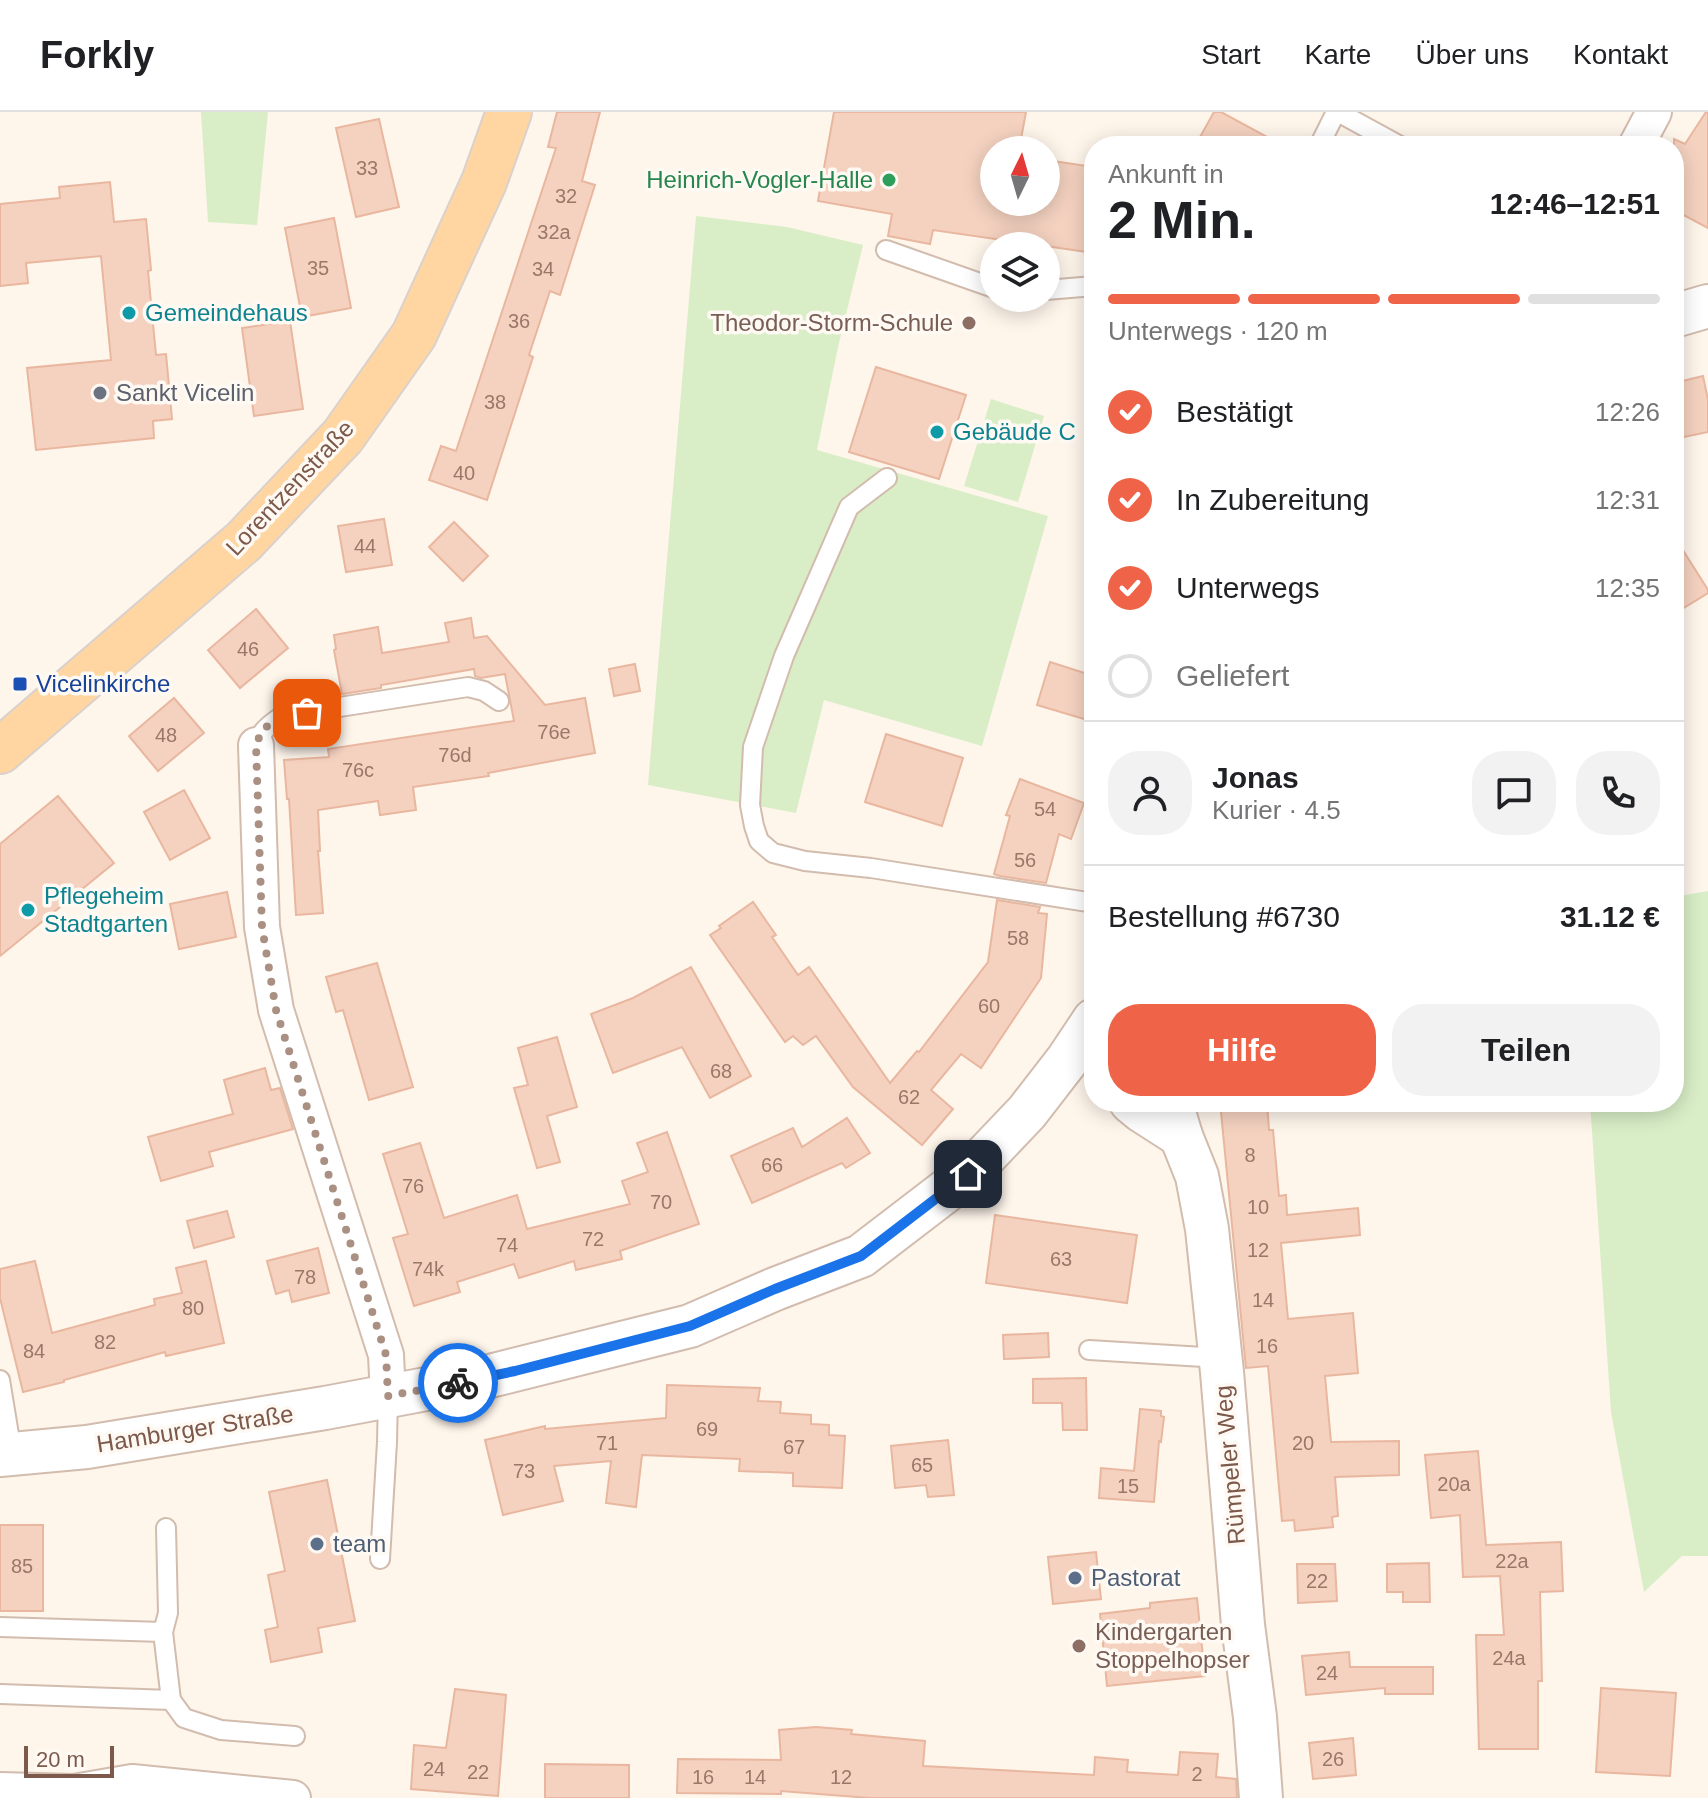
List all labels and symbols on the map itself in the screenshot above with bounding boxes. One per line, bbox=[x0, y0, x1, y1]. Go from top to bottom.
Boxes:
north arrow bbox=[980, 136, 1060, 216]
house number: 33 bbox=[356, 157, 378, 179]
place label: Heinrich-Vogler-Halle bbox=[646, 166, 873, 193]
marker: Heinrich-Vogler-Halle bbox=[880, 171, 898, 189]
house number: 32 bbox=[555, 185, 577, 207]
house number: 32a bbox=[537, 221, 572, 243]
house number: 35 bbox=[307, 257, 329, 279]
house number: 34 bbox=[532, 258, 554, 280]
place label: Gemeindehaus bbox=[145, 299, 308, 326]
marker: Gemeindehaus bbox=[120, 304, 138, 322]
place label: Theodor-Storm-Schule bbox=[710, 309, 953, 336]
house number: 36 bbox=[508, 310, 530, 332]
marker: Theodor-Storm-Schule bbox=[960, 314, 978, 332]
place label: Sankt Vicelin bbox=[116, 379, 254, 406]
marker: Sankt Vicelin bbox=[91, 384, 109, 402]
house number: 38 bbox=[484, 391, 506, 413]
street label: Lorentzenstraße bbox=[220, 415, 359, 561]
place label: Gebäude C bbox=[953, 418, 1076, 445]
marker: Gebäude C bbox=[928, 423, 946, 441]
house number: 40 bbox=[453, 462, 475, 484]
house number: 44 bbox=[354, 535, 376, 557]
house number: 46 bbox=[237, 638, 259, 660]
place label: Vicelinkirche bbox=[36, 670, 170, 697]
marker: Vicelinkirche bbox=[11, 675, 29, 693]
pin bbox=[273, 679, 341, 747]
house number: 76e bbox=[537, 721, 571, 743]
house number: 48 bbox=[155, 724, 177, 746]
house number: 76d bbox=[438, 744, 472, 766]
house number: 76c bbox=[342, 759, 374, 781]
house number: 54 bbox=[1034, 798, 1056, 820]
house number: 56 bbox=[1014, 849, 1036, 871]
place label: Pflegeheim Stadtgarten bbox=[44, 882, 168, 937]
marker: Pflegeheim Stadtgarten bbox=[19, 901, 37, 919]
house number: 58 bbox=[1007, 927, 1029, 949]
house number: 60 bbox=[978, 995, 1000, 1017]
house number: 68 bbox=[710, 1060, 732, 1082]
house number: 62 bbox=[898, 1086, 920, 1108]
pin bbox=[934, 1140, 1002, 1208]
house number: 8 bbox=[1244, 1144, 1256, 1166]
house number: 66 bbox=[761, 1154, 783, 1176]
house number: 76 bbox=[402, 1175, 424, 1197]
house number: 70 bbox=[650, 1191, 672, 1213]
house number: 10 bbox=[1247, 1196, 1269, 1218]
house number: 72 bbox=[582, 1228, 604, 1250]
house number: 74 bbox=[496, 1234, 518, 1256]
house number: 12 bbox=[1247, 1239, 1269, 1261]
house number: 63 bbox=[1050, 1248, 1072, 1270]
house number: 74k bbox=[412, 1258, 445, 1280]
house number: 78 bbox=[294, 1266, 316, 1288]
house number: 14 bbox=[1252, 1289, 1274, 1311]
house number: 80 bbox=[182, 1297, 204, 1319]
house number: 82 bbox=[94, 1331, 116, 1353]
house number: 16 bbox=[1256, 1335, 1278, 1357]
house number: 84 bbox=[23, 1340, 45, 1362]
courier bbox=[418, 1343, 498, 1423]
street label: Rümpeler Weg bbox=[1209, 1384, 1250, 1546]
street label: Hamburger Straße bbox=[95, 1400, 295, 1457]
house number: 69 bbox=[696, 1418, 718, 1440]
house number: 71 bbox=[596, 1432, 618, 1454]
house number: 20 bbox=[1292, 1432, 1314, 1454]
house number: 67 bbox=[783, 1436, 805, 1458]
house number: 65 bbox=[911, 1454, 933, 1476]
house number: 73 bbox=[513, 1460, 535, 1482]
house number: 20a bbox=[1437, 1473, 1472, 1495]
house number: 15 bbox=[1117, 1475, 1139, 1497]
place label: team bbox=[333, 1530, 386, 1557]
marker: team bbox=[308, 1535, 326, 1553]
house number: 22a bbox=[1495, 1550, 1530, 1572]
house number: 85 bbox=[11, 1555, 33, 1577]
place label: Pastorat bbox=[1091, 1564, 1181, 1591]
marker: Pastorat bbox=[1066, 1569, 1084, 1587]
house number: 22 bbox=[1306, 1570, 1328, 1592]
place label: Kindergarten Stoppelhopser bbox=[1095, 1618, 1250, 1673]
marker: Kindergarten Stoppelhopser bbox=[1070, 1637, 1088, 1655]
house number: 24a bbox=[1492, 1647, 1527, 1669]
house number: 24 bbox=[1316, 1662, 1338, 1684]
scale bar bbox=[24, 1742, 114, 1778]
house number: 26 bbox=[1322, 1748, 1344, 1770]
house number: 24 bbox=[423, 1758, 445, 1780]
house number: 22 bbox=[467, 1761, 489, 1783]
house number: 2 bbox=[1191, 1763, 1203, 1785]
house number: 16 bbox=[692, 1766, 714, 1788]
house number: 14 bbox=[744, 1766, 766, 1788]
house number: 12 bbox=[830, 1766, 852, 1788]

